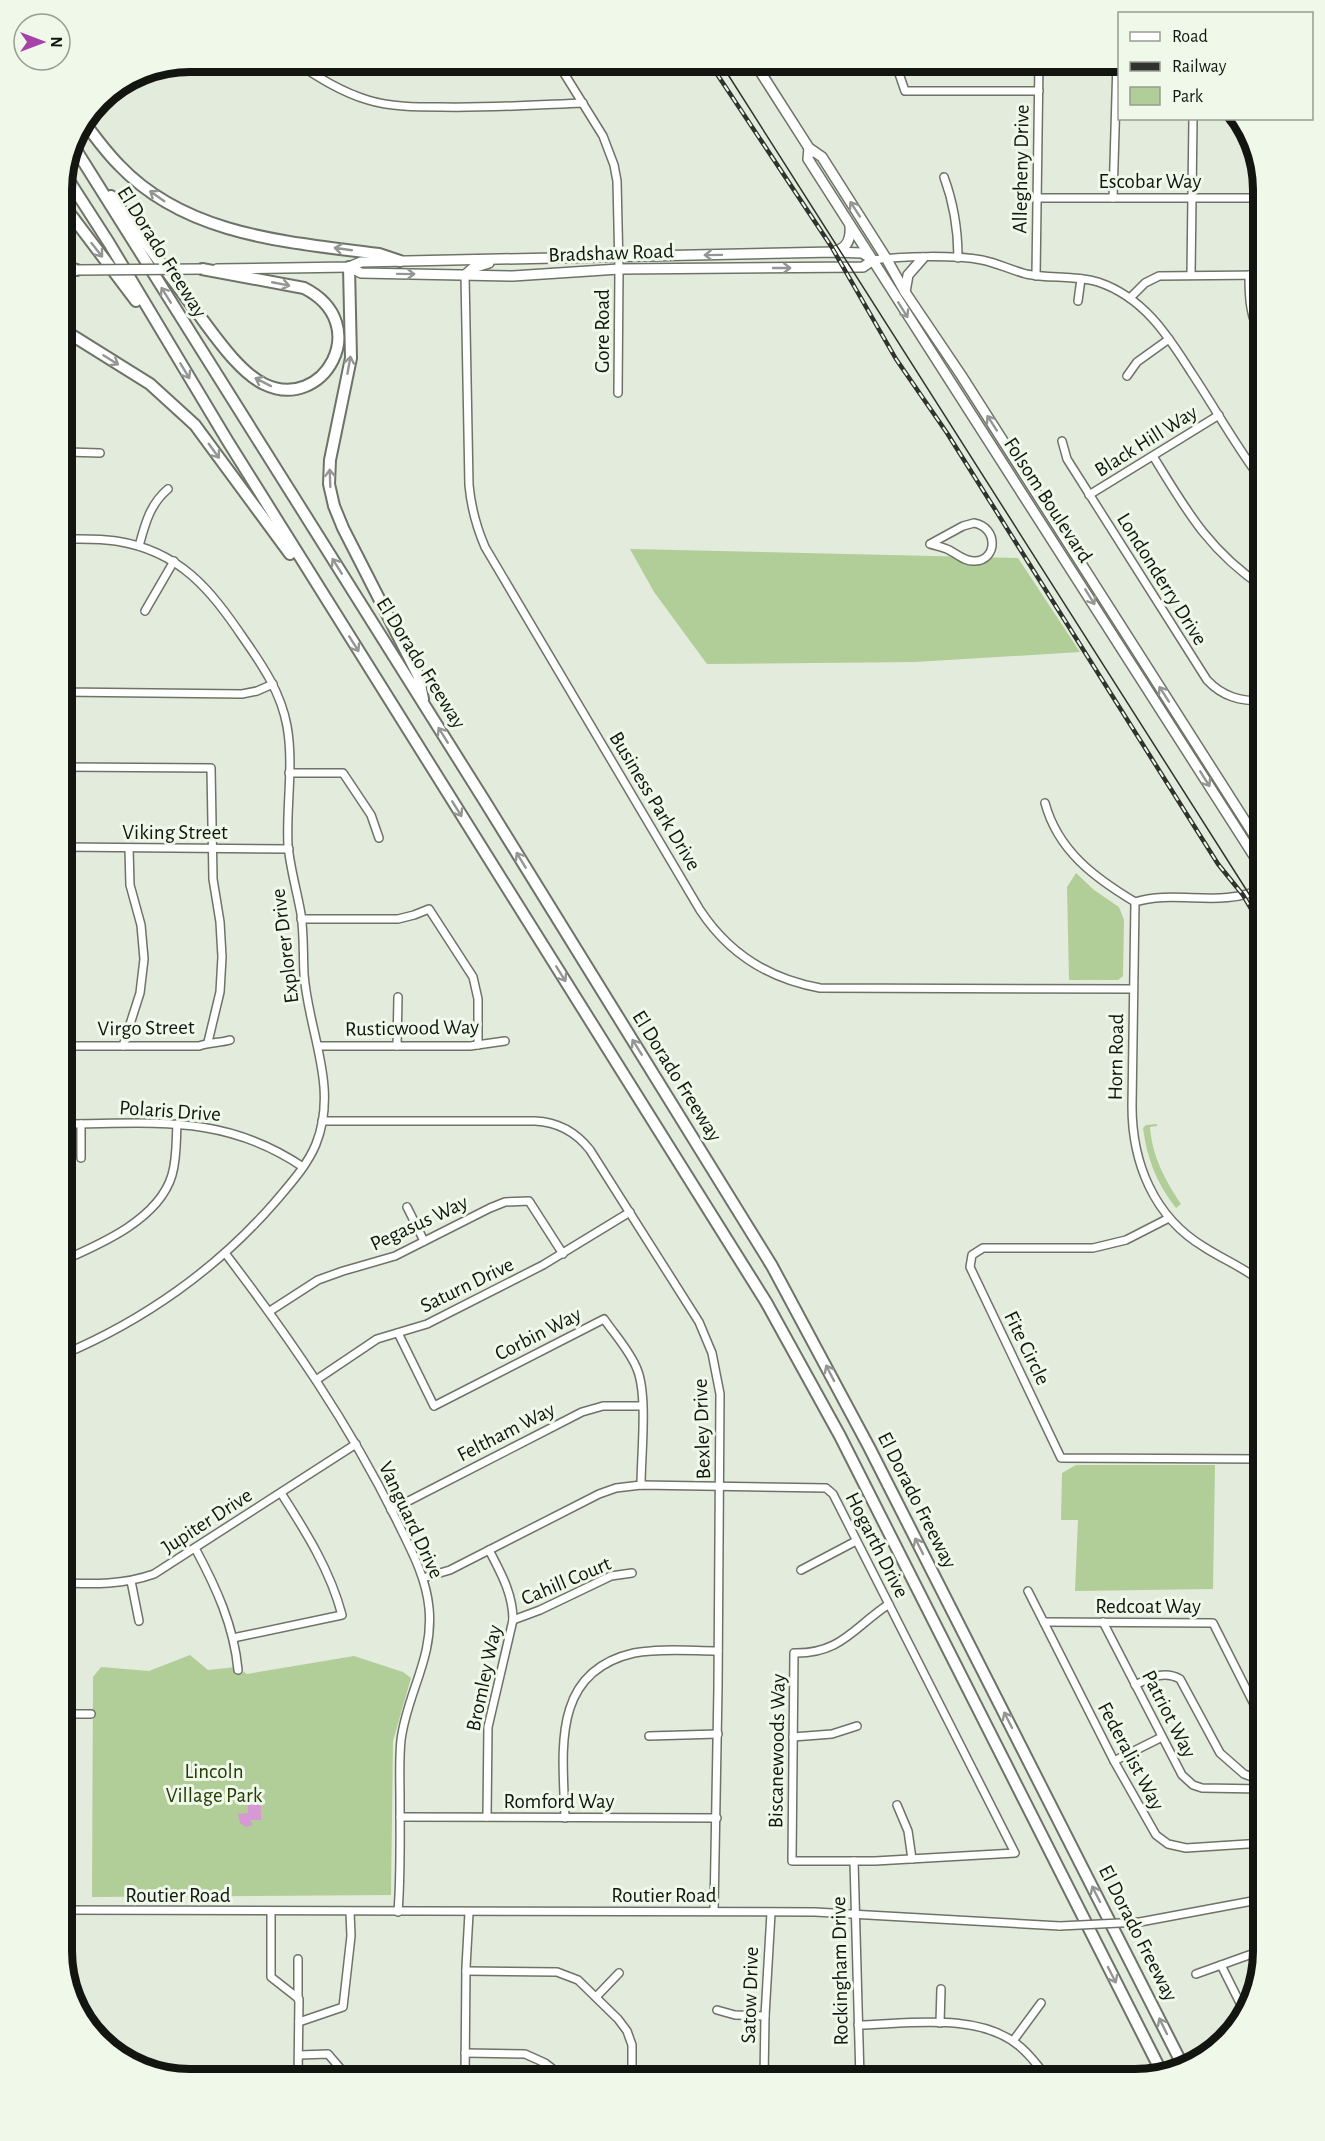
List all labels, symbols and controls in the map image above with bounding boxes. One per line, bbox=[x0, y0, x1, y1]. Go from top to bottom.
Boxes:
north arrow bbox=[12, 12, 72, 72]
legend bbox=[1118, 12, 1313, 120]
text: Road bbox=[1172, 28, 1208, 46]
text: N bbox=[48, 36, 64, 48]
text: Railway bbox=[1172, 58, 1227, 76]
text: Park bbox=[1172, 88, 1204, 106]
street label: Allegheny Drive bbox=[1009, 104, 1033, 234]
street label: Escobar Way bbox=[1099, 171, 1201, 192]
street label: El Dorado Freeway bbox=[113, 183, 211, 321]
one-way arrow bbox=[150, 190, 166, 202]
one-way arrow bbox=[849, 201, 861, 217]
street label: Bradshaw Road bbox=[548, 240, 674, 266]
one-way arrow bbox=[90, 242, 103, 258]
one-way arrow bbox=[333, 244, 353, 255]
one-way arrow bbox=[703, 249, 723, 261]
one-way arrow bbox=[771, 262, 791, 274]
one-way arrow bbox=[395, 268, 415, 280]
one-way arrow bbox=[270, 279, 290, 290]
one-way arrow bbox=[159, 287, 171, 304]
street label: Gore Road bbox=[592, 289, 613, 373]
one-way arrow bbox=[898, 301, 910, 318]
one-way arrow bbox=[102, 355, 119, 367]
one-way arrow bbox=[344, 355, 355, 375]
one-way arrow bbox=[180, 362, 192, 379]
one-way arrow bbox=[254, 376, 272, 387]
street label: Black Hill Way bbox=[1091, 401, 1201, 481]
one-way arrow bbox=[985, 415, 997, 432]
street label: Folsom Boulevard bbox=[1000, 434, 1096, 566]
one-way arrow bbox=[208, 443, 221, 459]
one-way arrow bbox=[324, 469, 336, 489]
street label: Londonderry Drive bbox=[1113, 509, 1211, 649]
one-way arrow bbox=[330, 558, 343, 575]
one-way arrow bbox=[1084, 588, 1096, 605]
street label: El Dorado Freeway bbox=[372, 594, 470, 732]
one-way arrow bbox=[348, 635, 360, 652]
one-way arrow bbox=[1158, 686, 1170, 703]
one-way arrow bbox=[436, 726, 449, 743]
street label: Business Park Drive bbox=[605, 728, 705, 874]
one-way arrow bbox=[1200, 770, 1212, 787]
one-way arrow bbox=[452, 800, 464, 817]
street label: Viking Street bbox=[122, 822, 228, 843]
one-way arrow bbox=[515, 852, 527, 869]
street label: Explorer Drive bbox=[268, 887, 302, 1005]
one-way arrow bbox=[555, 965, 567, 982]
street label: El Dorado Freeway bbox=[628, 1007, 726, 1145]
street label: Horn Road bbox=[1105, 1013, 1127, 1101]
street label: Rusticwood Way bbox=[345, 1016, 479, 1040]
street label: Virgo Street bbox=[97, 1017, 195, 1039]
one-way arrow bbox=[630, 1039, 642, 1056]
street label: Polaris Drive bbox=[118, 1097, 222, 1125]
street label: Pegasus Way bbox=[367, 1191, 471, 1255]
street label: Saturn Drive bbox=[417, 1253, 517, 1317]
street label: Corbin Way bbox=[492, 1303, 584, 1365]
street label: Fite Circle bbox=[1000, 1308, 1054, 1388]
one-way arrow bbox=[824, 1365, 836, 1382]
street label: Bexley Drive bbox=[690, 1378, 714, 1480]
street label: Feltham Way bbox=[454, 1398, 558, 1466]
street label: El Dorado Freeway bbox=[874, 1428, 960, 1572]
street label: Vanguard Drive bbox=[375, 1458, 447, 1582]
street label: Jupiter Drive bbox=[158, 1484, 256, 1558]
street label: Hogarth Drive bbox=[841, 1489, 913, 1601]
one-way arrow bbox=[913, 1538, 924, 1556]
street label: Cahill Court bbox=[518, 1553, 614, 1609]
street label: Redcoat Way bbox=[1095, 1596, 1201, 1617]
street label: Bromley Way bbox=[462, 1623, 506, 1733]
street label: Patriot Way bbox=[1138, 1667, 1200, 1761]
street label: Biscanewoods Way bbox=[765, 1673, 789, 1828]
street label: Federalist Way bbox=[1094, 1698, 1168, 1814]
one-way arrow bbox=[1001, 1711, 1013, 1729]
park label: Lincoln Village Park bbox=[166, 1761, 263, 1806]
street label: Romford Way bbox=[504, 1791, 614, 1812]
street label: El Dorado Freeway bbox=[1095, 1861, 1181, 2005]
street label: Routier Road bbox=[125, 1885, 231, 1906]
street label: Routier Road bbox=[611, 1885, 717, 1906]
one-way arrow bbox=[1090, 1885, 1102, 1903]
street label: Rockingham Drive bbox=[828, 1896, 852, 2046]
street label: Satow Drive bbox=[738, 1946, 762, 2044]
one-way arrow bbox=[1107, 1965, 1119, 1983]
one-way arrow bbox=[1157, 2017, 1168, 2035]

